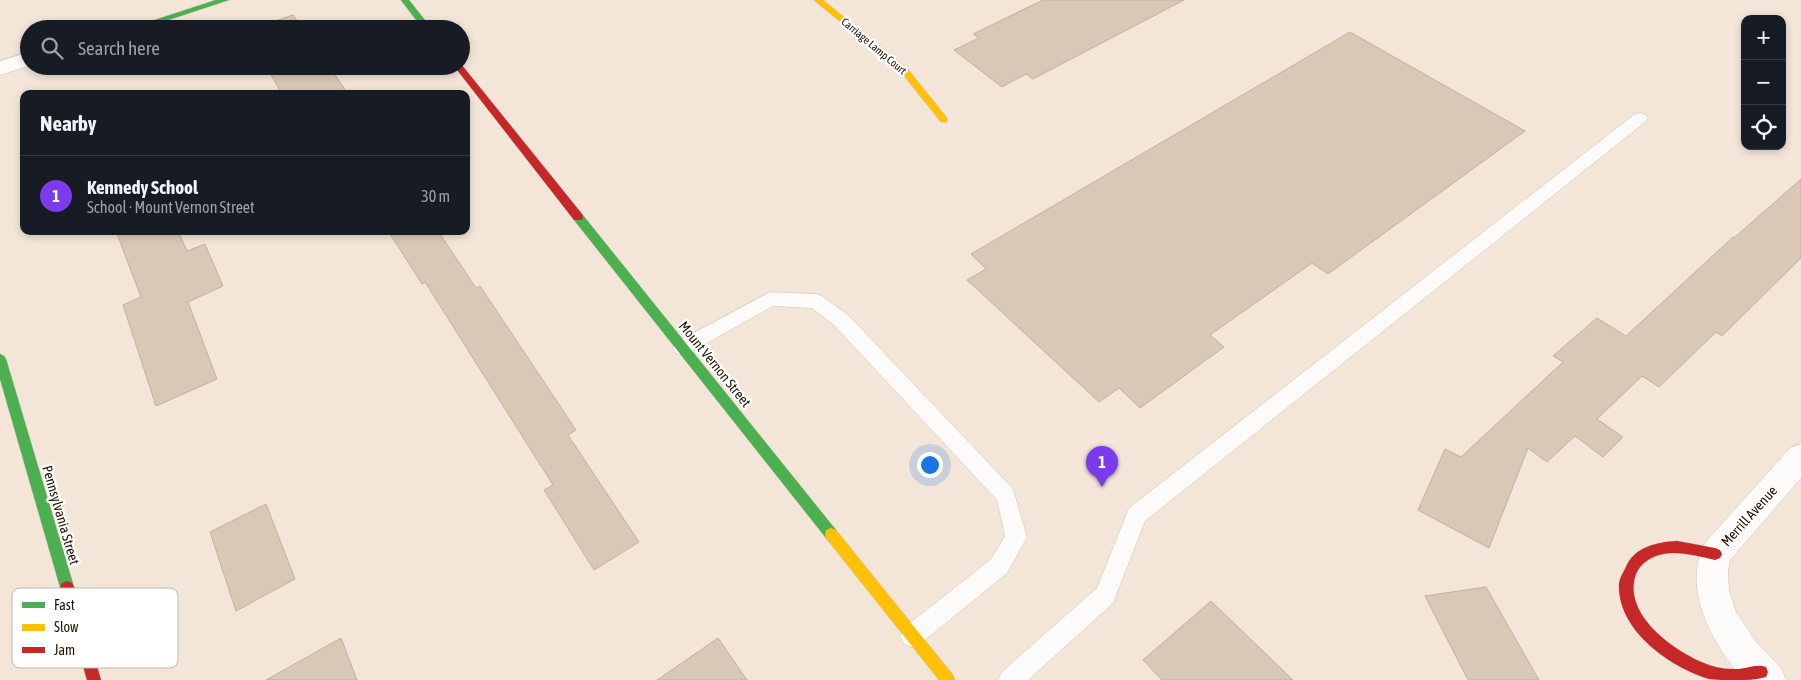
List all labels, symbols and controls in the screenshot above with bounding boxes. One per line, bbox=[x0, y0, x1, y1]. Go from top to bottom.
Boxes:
street label: Carriage Lamp Court bbox=[839, 15, 909, 77]
map controls bbox=[1741, 15, 1786, 150]
button: + bbox=[1741, 15, 1786, 60]
search box bbox=[20, 20, 470, 75]
icon: search bbox=[38, 34, 66, 62]
text: Search here bbox=[78, 37, 160, 59]
button: − bbox=[1741, 60, 1786, 105]
button: locate bbox=[1741, 105, 1786, 150]
text: Nearby bbox=[40, 111, 96, 135]
text: Kennedy School bbox=[87, 176, 198, 198]
text: 1 bbox=[52, 187, 60, 205]
text: 30 m bbox=[421, 187, 450, 205]
text: School · Mount Vernon Street bbox=[87, 198, 255, 216]
street label: Mount Vernon Street bbox=[676, 318, 754, 410]
pin: 1 bbox=[1086, 446, 1118, 487]
your location bbox=[917, 452, 943, 478]
street label: Pennsylvania Street bbox=[39, 464, 83, 566]
street label: Merrill Avenue bbox=[1718, 483, 1780, 549]
legend bbox=[12, 588, 178, 668]
text: Fast bbox=[54, 597, 75, 613]
text: Slow bbox=[54, 619, 79, 635]
text: Jam bbox=[54, 642, 75, 658]

